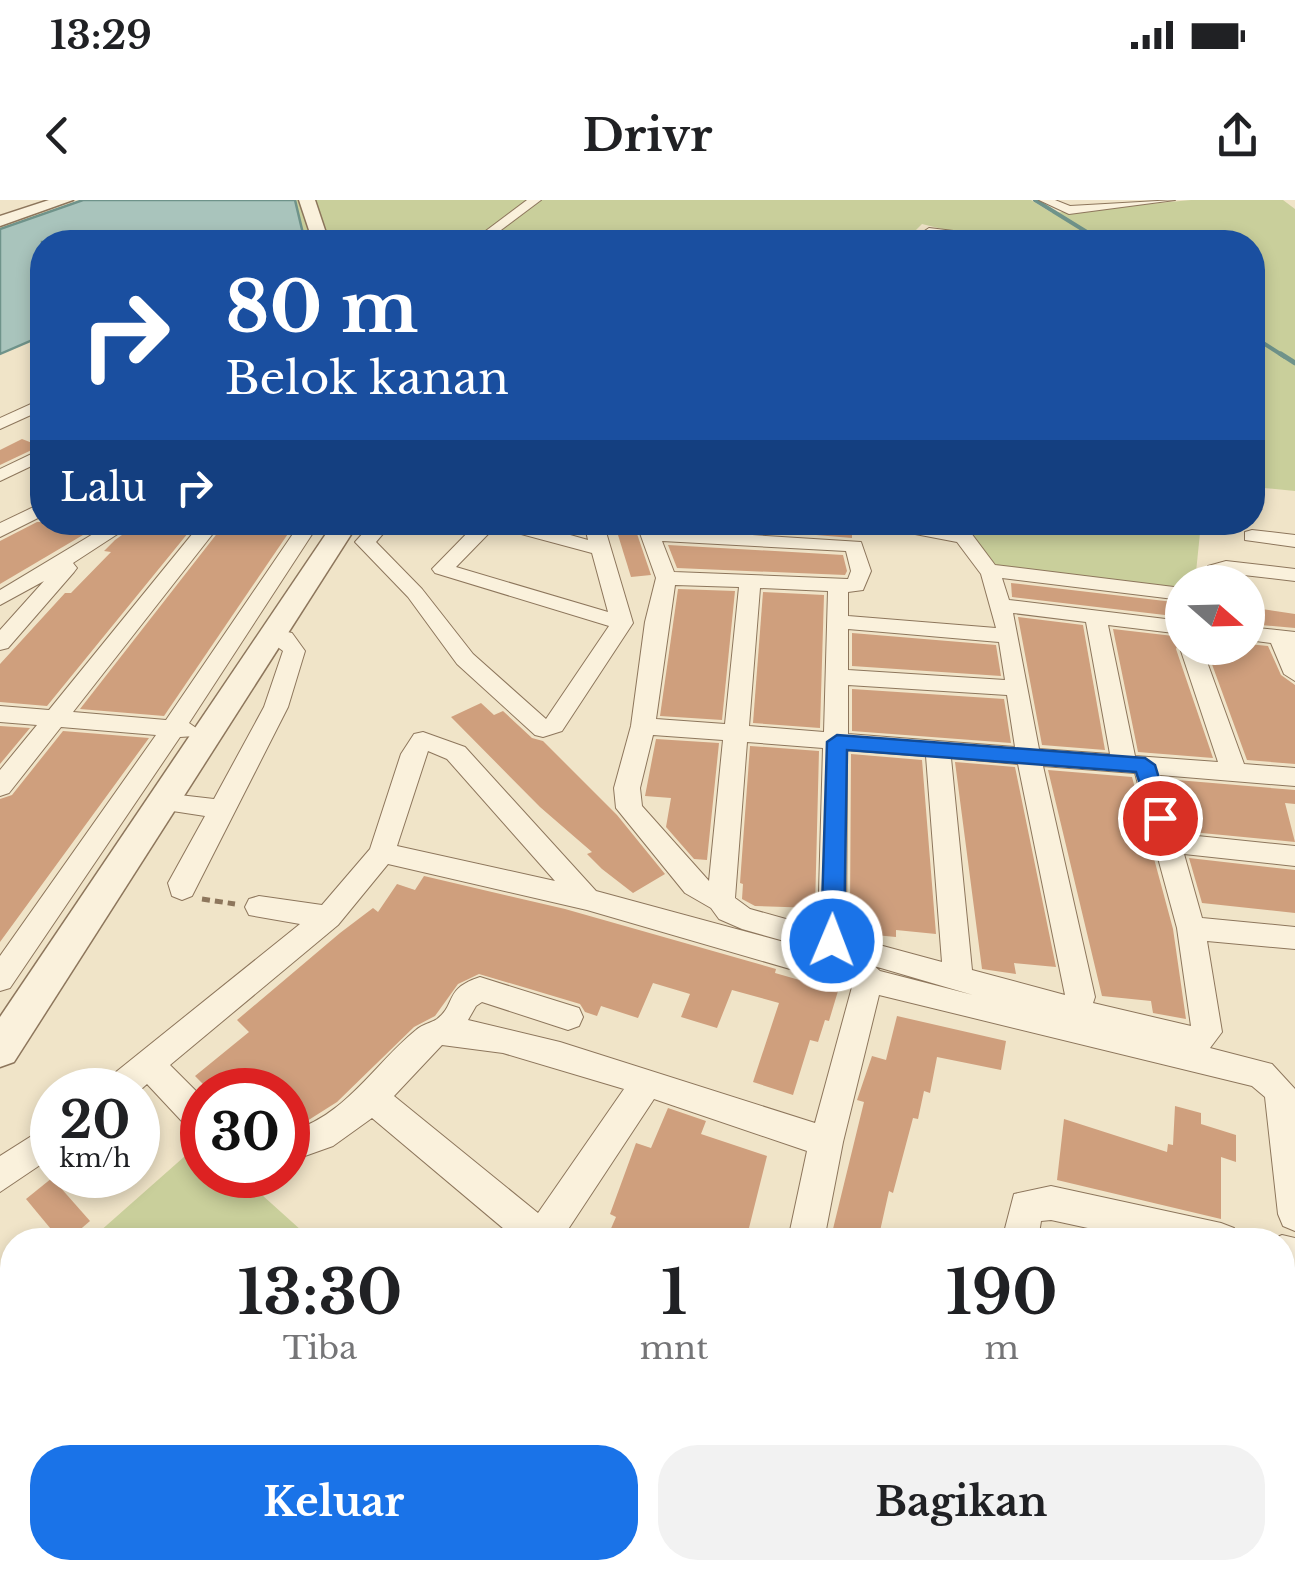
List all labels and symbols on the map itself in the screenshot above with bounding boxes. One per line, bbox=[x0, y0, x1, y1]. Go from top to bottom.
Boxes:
north arrow bbox=[1165, 565, 1265, 665]
pin bbox=[1118, 776, 1203, 861]
position arrow bbox=[780, 889, 884, 993]
speed limit sign: 30 bbox=[180, 1068, 310, 1198]

